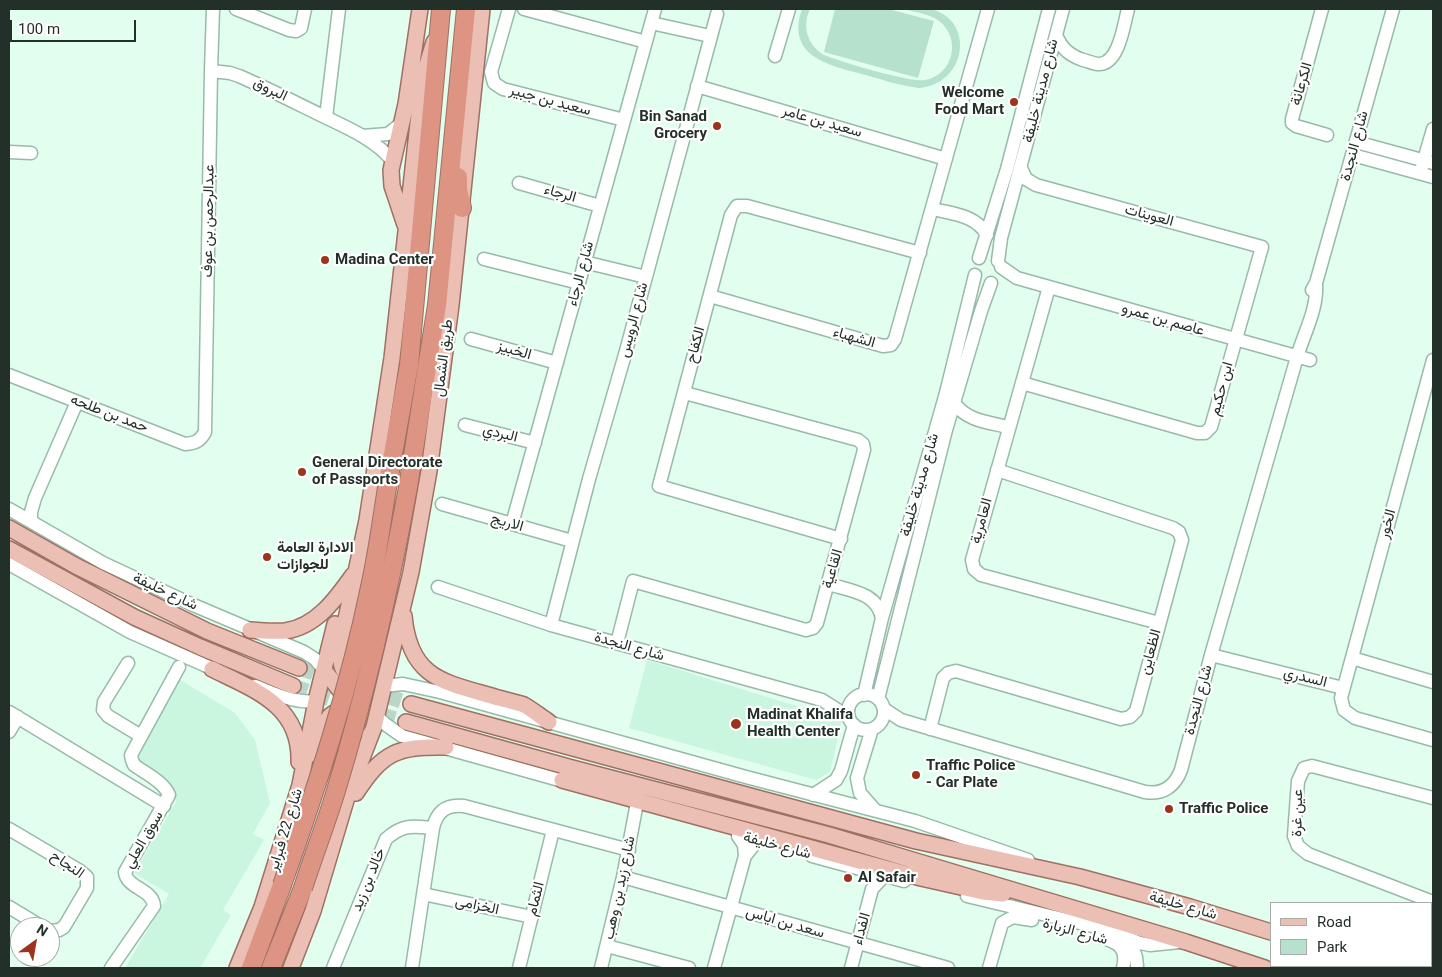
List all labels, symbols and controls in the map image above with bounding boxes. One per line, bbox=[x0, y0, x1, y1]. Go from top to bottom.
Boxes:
scale bar bbox=[12, 10, 139, 42]
text: 100 m bbox=[18, 20, 60, 38]
street label: شارع مدينة خليفة bbox=[1019, 37, 1063, 145]
street label: الكرعانة bbox=[1287, 60, 1317, 108]
street label: البروق bbox=[250, 74, 290, 106]
street label: سعيد بن جبير bbox=[507, 81, 593, 121]
place label: Welcome Food Mart bbox=[935, 84, 1004, 119]
marker: Welcome Food Mart bbox=[1008, 96, 1020, 108]
street label: سعيد بن عامر bbox=[780, 102, 864, 142]
place label: Bin Sanad Grocery bbox=[639, 108, 707, 143]
street label: شارع النجدة bbox=[1337, 109, 1373, 183]
marker: Bin Sanad Grocery bbox=[711, 120, 723, 132]
street label: عبدالرحمن بن عوف bbox=[199, 164, 219, 278]
street label: الرجاء bbox=[542, 181, 578, 207]
street label: العوينات bbox=[1123, 201, 1175, 231]
street label: شارع الرجاء bbox=[564, 240, 598, 308]
place label: Madina Center bbox=[335, 251, 434, 269]
marker: Madina Center bbox=[319, 254, 331, 266]
street label: شارع الرويس bbox=[615, 280, 653, 360]
street label: عاصم بن عمرو bbox=[1120, 300, 1206, 340]
street label: طريق الشمال bbox=[430, 318, 458, 398]
street label: الشهباء bbox=[831, 323, 877, 353]
street label: الكفاح bbox=[683, 325, 709, 365]
street label: الخبيز bbox=[495, 338, 533, 364]
street label: ابن حكيم bbox=[1206, 360, 1238, 418]
street label: حمد بن طلحه bbox=[68, 391, 150, 437]
street label: البردي bbox=[481, 421, 519, 447]
street label: شارع مدينة خليفة bbox=[897, 431, 943, 539]
place label: General Directorate of Passports bbox=[312, 454, 443, 489]
marker: General Directorate of Passports bbox=[296, 466, 308, 478]
street label: العامرية bbox=[967, 496, 997, 546]
street label: الخور bbox=[1375, 507, 1401, 541]
street label: الاريج bbox=[489, 510, 525, 536]
place label: الادارة العامة للجوازات bbox=[277, 539, 354, 574]
street label: القاعية bbox=[819, 547, 847, 591]
marker: الادارة العامة للجوازات bbox=[261, 551, 273, 563]
street label: شارع خليفة bbox=[130, 569, 200, 615]
street label: الظعاين bbox=[1136, 627, 1166, 677]
street label: شارع النجدة bbox=[592, 628, 666, 666]
street label: شارع النجدة bbox=[1181, 663, 1217, 737]
street label: السدري bbox=[1281, 664, 1329, 692]
place label: Madinat Khalifa Health Center bbox=[747, 706, 853, 741]
marker: Madinat Khalifa Health Center bbox=[729, 717, 743, 731]
place label: Traffic Police - Car Plate bbox=[926, 757, 1015, 792]
marker: Traffic Police - Car Plate bbox=[910, 769, 922, 781]
street label: شارع 22 فبراير bbox=[265, 786, 307, 874]
street label: عين غرة bbox=[1289, 789, 1307, 837]
place label: Traffic Police bbox=[1179, 800, 1268, 818]
marker: Traffic Police bbox=[1163, 803, 1175, 815]
street label: سوق العلي bbox=[120, 808, 168, 872]
street label: شارع خليفة bbox=[741, 828, 813, 864]
street label: شارع زيد بن وهب bbox=[600, 835, 640, 941]
street label: خالد بن زيد bbox=[348, 846, 390, 914]
street label: النجاح bbox=[47, 847, 87, 883]
place label: Al Safair bbox=[858, 869, 916, 887]
marker: Al Safair bbox=[842, 872, 854, 884]
street label: الثمام bbox=[523, 880, 549, 918]
street label: شارع خليفة bbox=[1147, 888, 1219, 924]
street label: الخزامى bbox=[453, 893, 501, 919]
legend bbox=[1270, 902, 1432, 967]
street label: سعد بن اياس bbox=[744, 903, 826, 943]
street label: الفداء bbox=[849, 911, 875, 947]
text: Road bbox=[1317, 913, 1351, 931]
street label: شارع الزبارة bbox=[1041, 915, 1109, 949]
north arrow bbox=[10, 917, 60, 967]
text: N bbox=[34, 921, 51, 940]
text: Park bbox=[1317, 938, 1347, 956]

